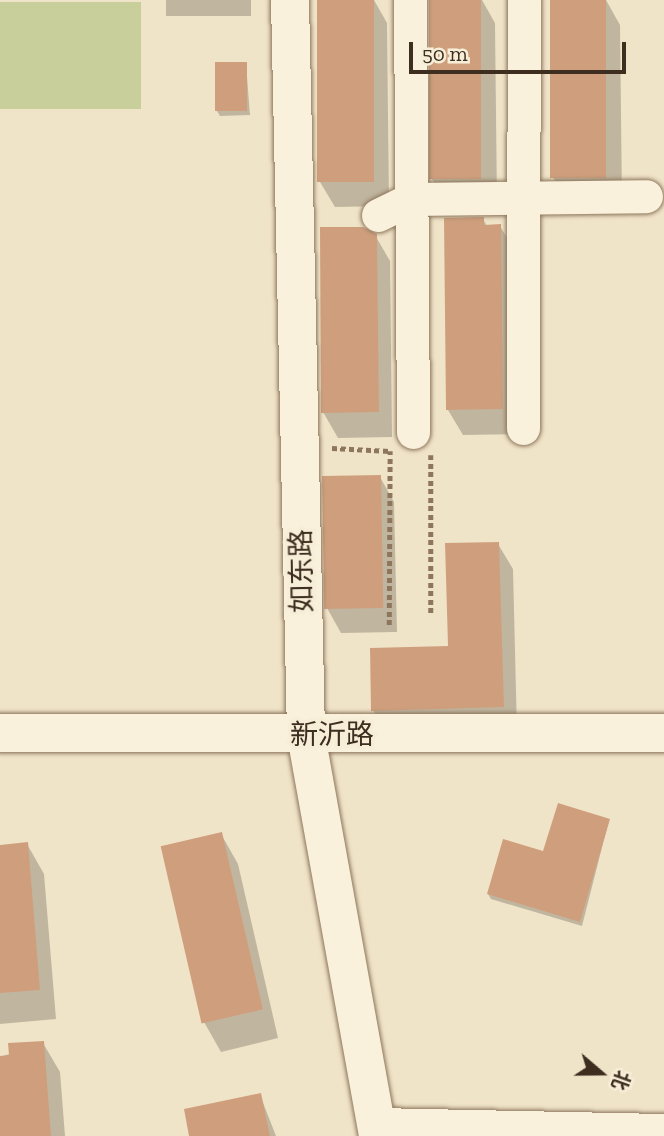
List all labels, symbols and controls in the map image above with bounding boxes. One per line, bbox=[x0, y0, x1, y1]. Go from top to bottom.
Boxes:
scale bar bbox=[412, 28, 629, 72]
text: 50 m bbox=[422, 41, 468, 66]
street label: 如东路 bbox=[284, 529, 320, 613]
street label: 新沂路 bbox=[290, 718, 374, 752]
north arrow bbox=[566, 1038, 636, 1108]
text: 北 bbox=[607, 1067, 635, 1093]

